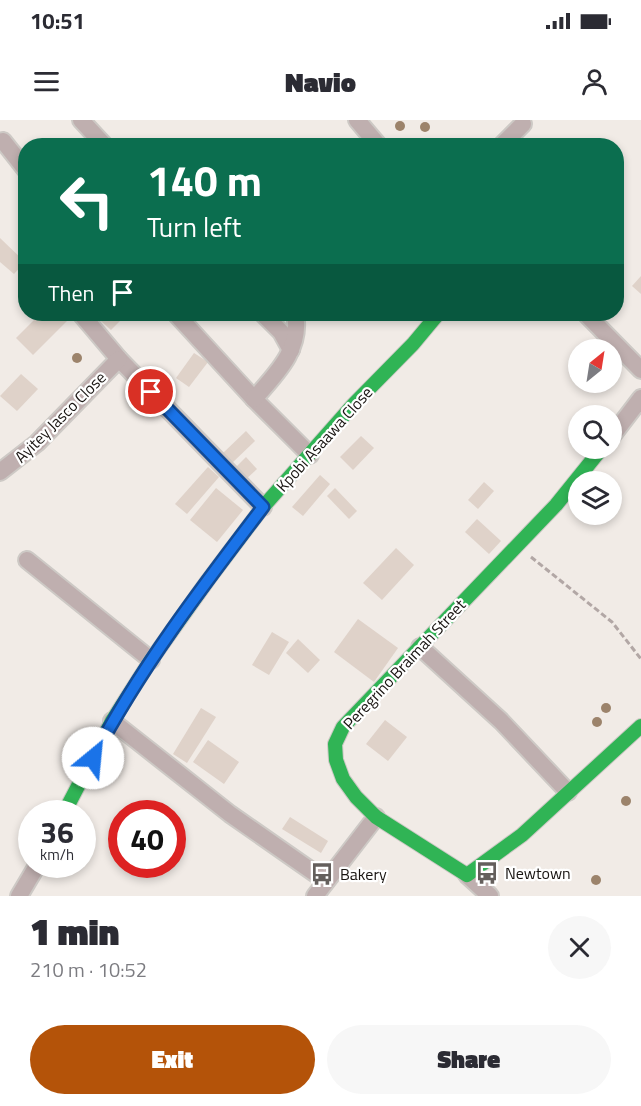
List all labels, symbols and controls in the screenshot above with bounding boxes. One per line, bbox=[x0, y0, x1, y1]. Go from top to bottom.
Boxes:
text: 10:51 bbox=[30, 4, 85, 38]
text: Navio bbox=[285, 61, 356, 102]
icon: menu bbox=[30, 65, 63, 98]
icon: person bbox=[578, 65, 611, 98]
text: 140 m bbox=[147, 148, 262, 212]
icon: left bbox=[48, 162, 126, 240]
text: Turn left bbox=[147, 206, 241, 247]
text: Then bbox=[48, 276, 94, 310]
icon: arrive bbox=[106, 276, 139, 309]
north arrow bbox=[568, 339, 622, 393]
map controls bbox=[568, 339, 622, 525]
street label: Ayitey Jasco Close bbox=[9, 366, 111, 468]
pin bbox=[125, 366, 176, 417]
icon: arrive bbox=[134, 375, 167, 408]
street label: Kpobi Asaawa Close bbox=[270, 381, 378, 497]
button: search bbox=[568, 405, 622, 459]
button: layers bbox=[568, 471, 622, 525]
street label: Peregrino Braimah Street bbox=[337, 593, 471, 735]
position arrow bbox=[61, 726, 125, 790]
speed limit sign: 40 bbox=[108, 800, 186, 878]
text: 36 bbox=[40, 809, 74, 855]
text: km/h bbox=[40, 843, 74, 866]
bus stop icon: Newtown bbox=[474, 860, 500, 886]
bus stop icon: Bakery bbox=[309, 861, 335, 887]
place label: Newtown bbox=[505, 861, 571, 885]
place label: Bakery bbox=[340, 862, 387, 886]
text: 1 min bbox=[30, 904, 119, 959]
button: close bbox=[548, 916, 611, 979]
text: 210 m · 10:52 bbox=[30, 954, 147, 985]
button: Exit bbox=[30, 1025, 315, 1094]
button: Share bbox=[327, 1025, 611, 1094]

